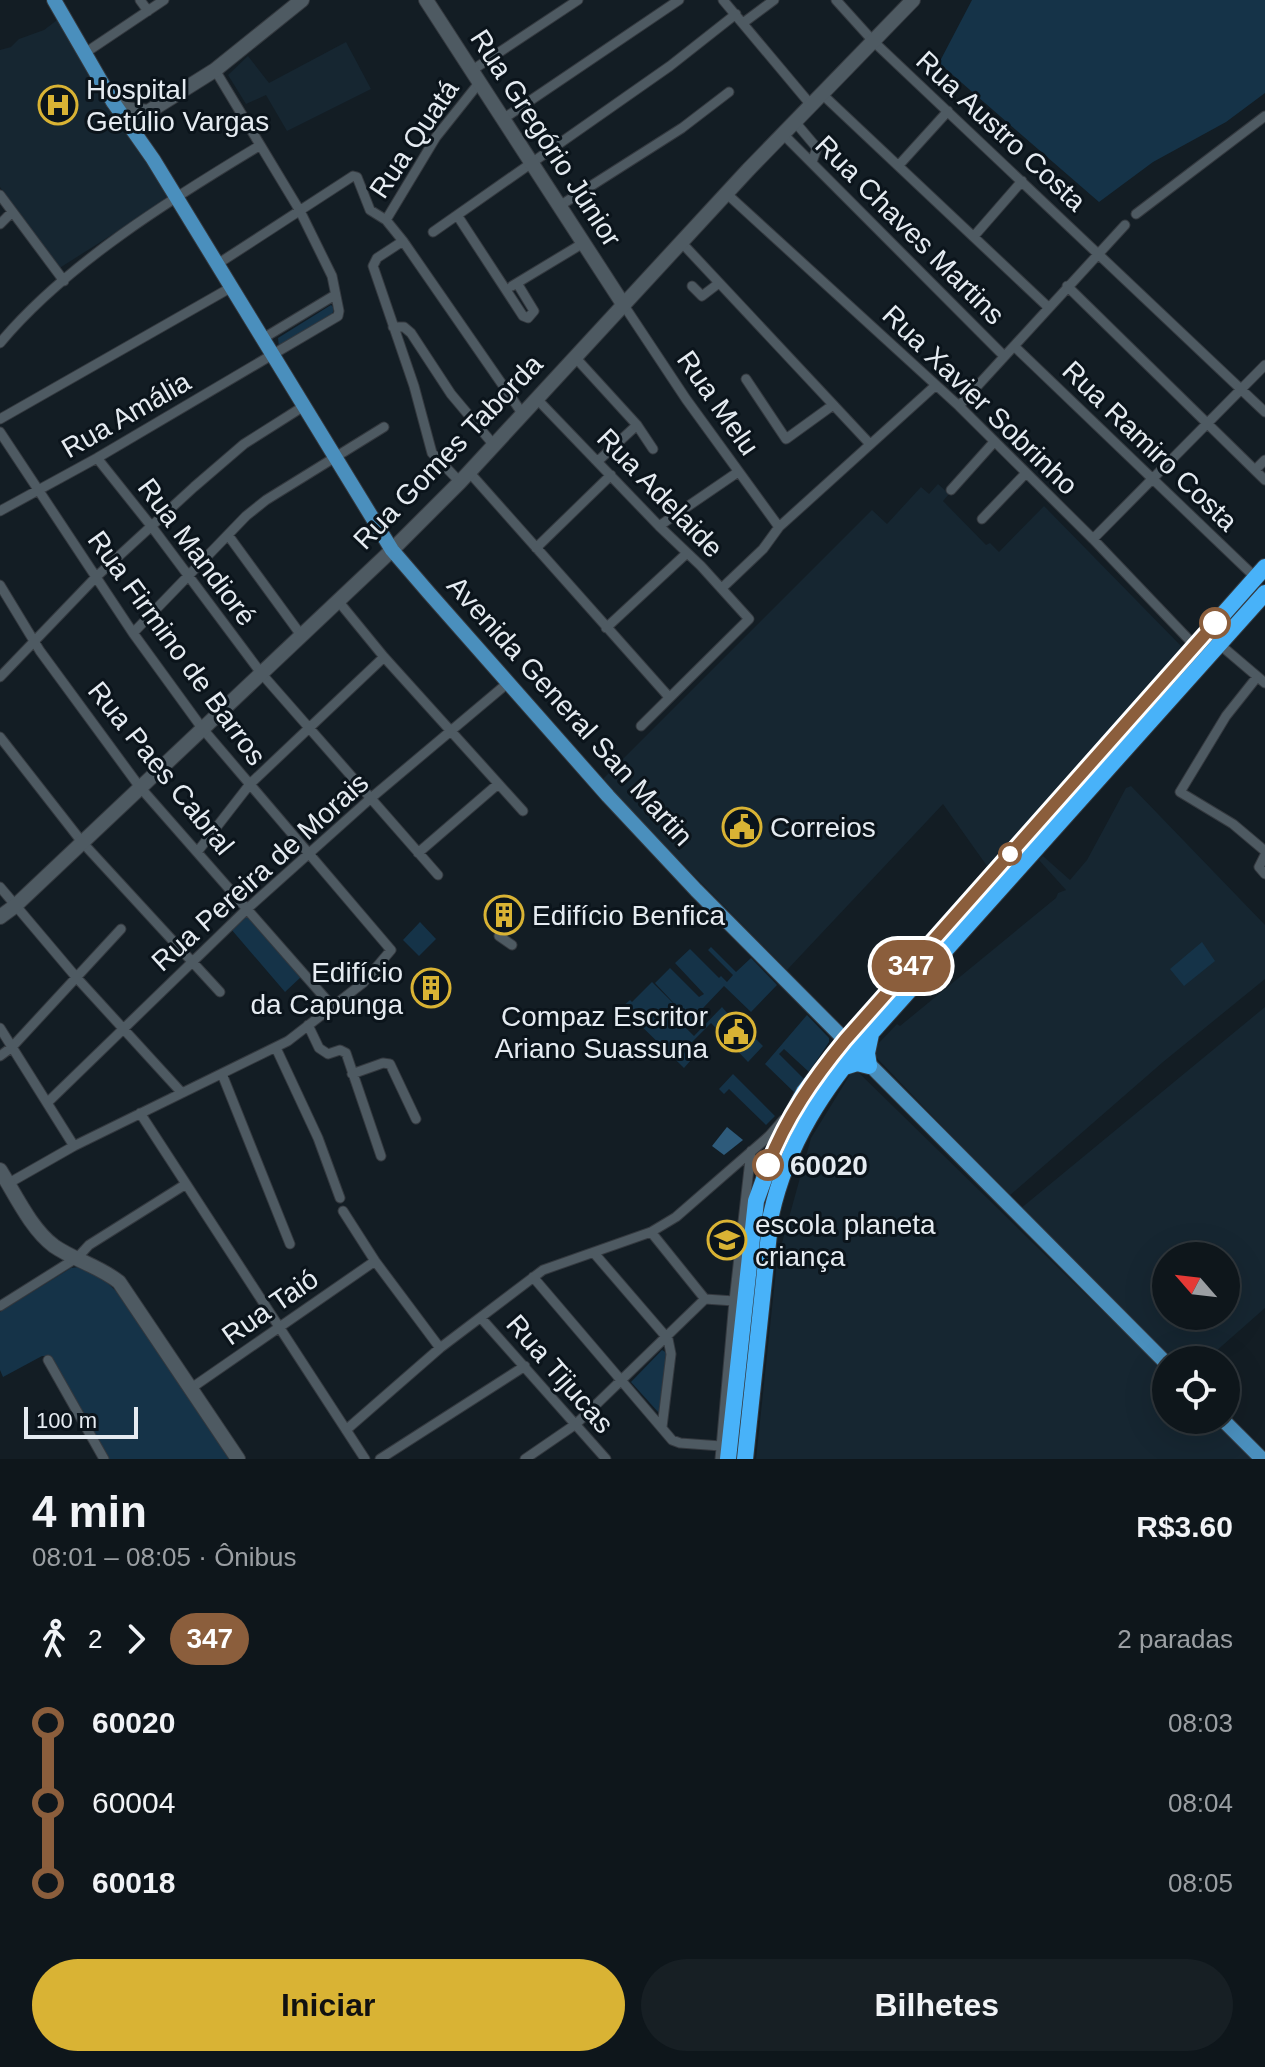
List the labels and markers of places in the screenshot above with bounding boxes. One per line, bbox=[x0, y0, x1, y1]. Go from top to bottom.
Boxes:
place label: Hospital Getúlio Vargas bbox=[86, 74, 269, 137]
hospital icon: Hospital Getúlio Vargas bbox=[37, 84, 79, 126]
unlabelled marker bbox=[1200, 608, 1230, 638]
public building icon: Correios bbox=[721, 806, 763, 848]
place label: Correios bbox=[770, 812, 876, 843]
unlabelled marker bbox=[999, 843, 1021, 865]
building icon: Edifício Benfica bbox=[483, 894, 525, 936]
place label: Edifício Benfica bbox=[532, 900, 725, 931]
place label: Edifício da Capunga bbox=[250, 957, 403, 1020]
building icon: Edifício da Capunga bbox=[410, 967, 452, 1009]
place label: Compaz Escritor Ariano Suassuna bbox=[495, 1001, 708, 1064]
public building icon: Compaz Escritor Ariano Suassuna bbox=[715, 1011, 757, 1053]
marker: 60020 bbox=[753, 1150, 783, 1180]
place label: 60020 bbox=[790, 1150, 868, 1181]
place label: escola planeta criança bbox=[755, 1209, 936, 1272]
school or university icon: escola planeta criança bbox=[706, 1219, 748, 1261]

